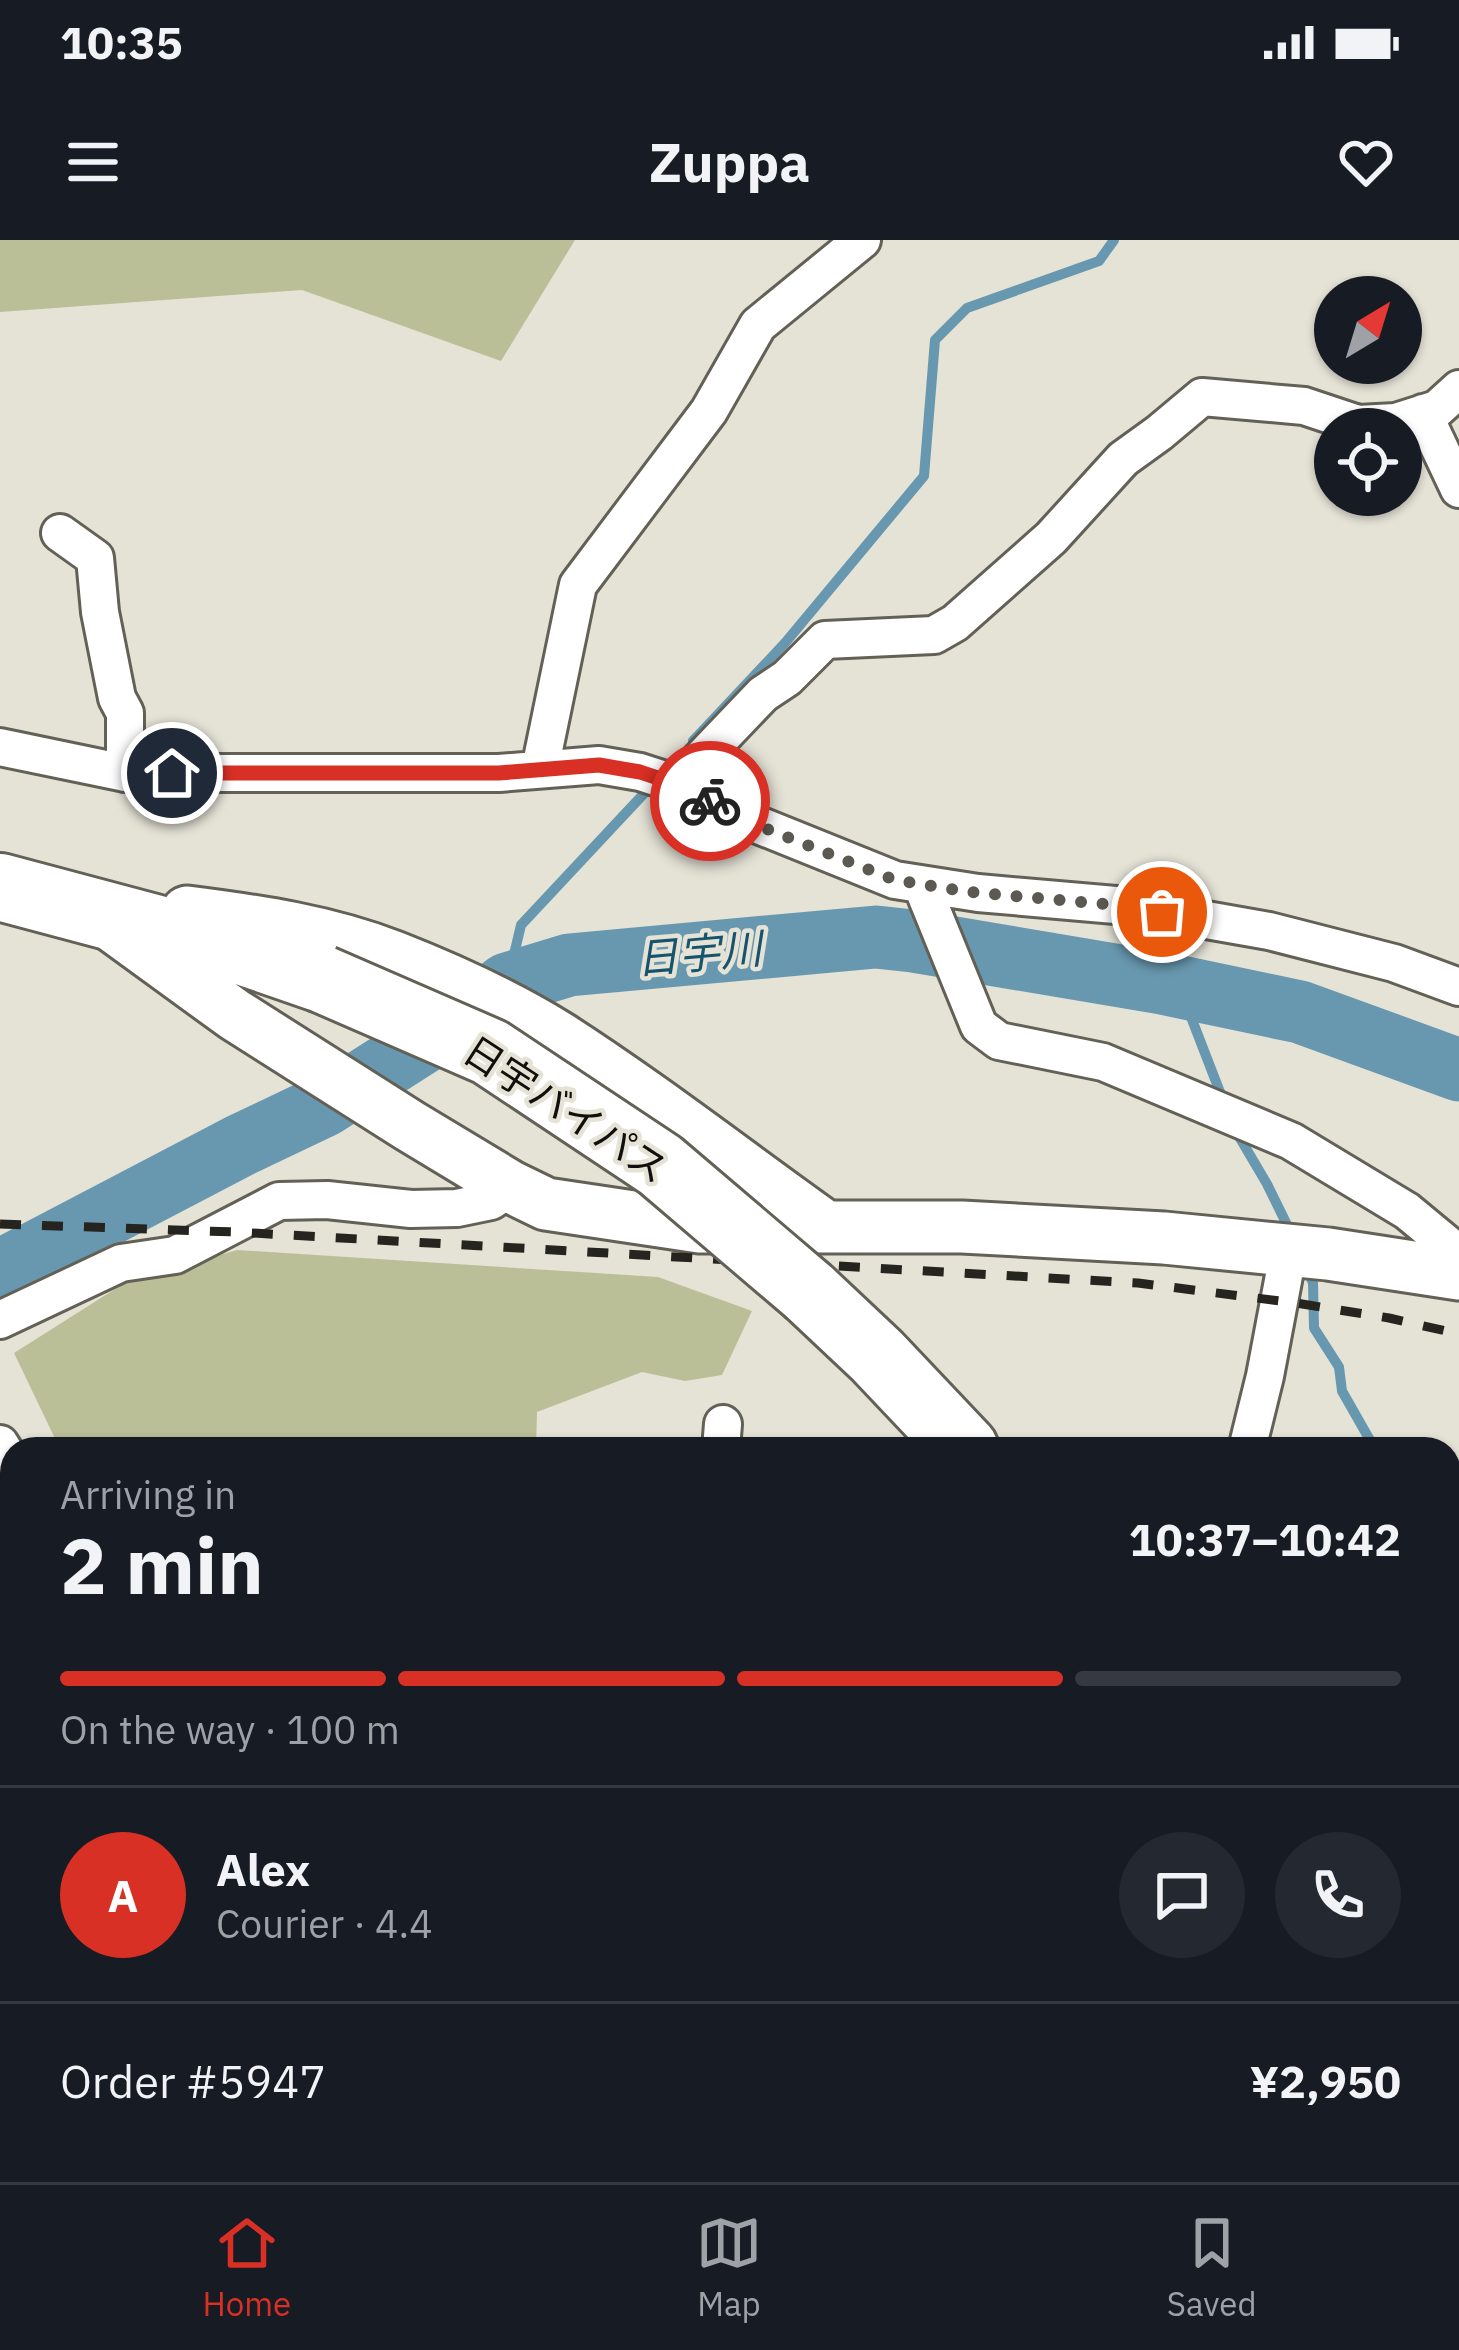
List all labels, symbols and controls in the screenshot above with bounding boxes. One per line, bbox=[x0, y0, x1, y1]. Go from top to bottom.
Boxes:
text: 10:35 bbox=[60, 13, 183, 71]
text: Zuppa bbox=[649, 127, 810, 197]
icon: menu bbox=[60, 129, 126, 195]
icon: heart bbox=[1333, 129, 1399, 195]
north arrow bbox=[1314, 276, 1422, 384]
map controls bbox=[1314, 276, 1422, 516]
button: locate bbox=[1314, 408, 1422, 516]
pin bbox=[121, 722, 223, 824]
icon: home bbox=[139, 740, 205, 806]
courier bbox=[650, 741, 770, 861]
icon: bike bbox=[677, 768, 743, 834]
pin bbox=[1111, 861, 1213, 963]
icon: bag bbox=[1129, 879, 1195, 945]
water label: 日宇川 bbox=[634, 920, 768, 986]
street label: 日宇バイパス bbox=[454, 1024, 678, 1194]
text: Arriving in bbox=[60, 1469, 236, 1520]
text: 10:37–10:42 bbox=[1129, 1510, 1401, 1568]
text: 2 min bbox=[60, 1514, 264, 1615]
text: On the way · 100 m bbox=[60, 1704, 400, 1755]
button: chat bbox=[1119, 1832, 1245, 1958]
button: phone bbox=[1275, 1832, 1401, 1958]
text: Alex bbox=[216, 1840, 310, 1898]
text: A bbox=[108, 1866, 138, 1924]
text: Courier · 4.4 bbox=[216, 1898, 433, 1949]
text: Order #5947 bbox=[60, 2052, 326, 2110]
text: ¥2,950 bbox=[1250, 2052, 1401, 2110]
tab: Home bbox=[202, 2210, 291, 2325]
tab: Map bbox=[696, 2210, 762, 2325]
tab: Saved bbox=[1167, 2210, 1257, 2325]

